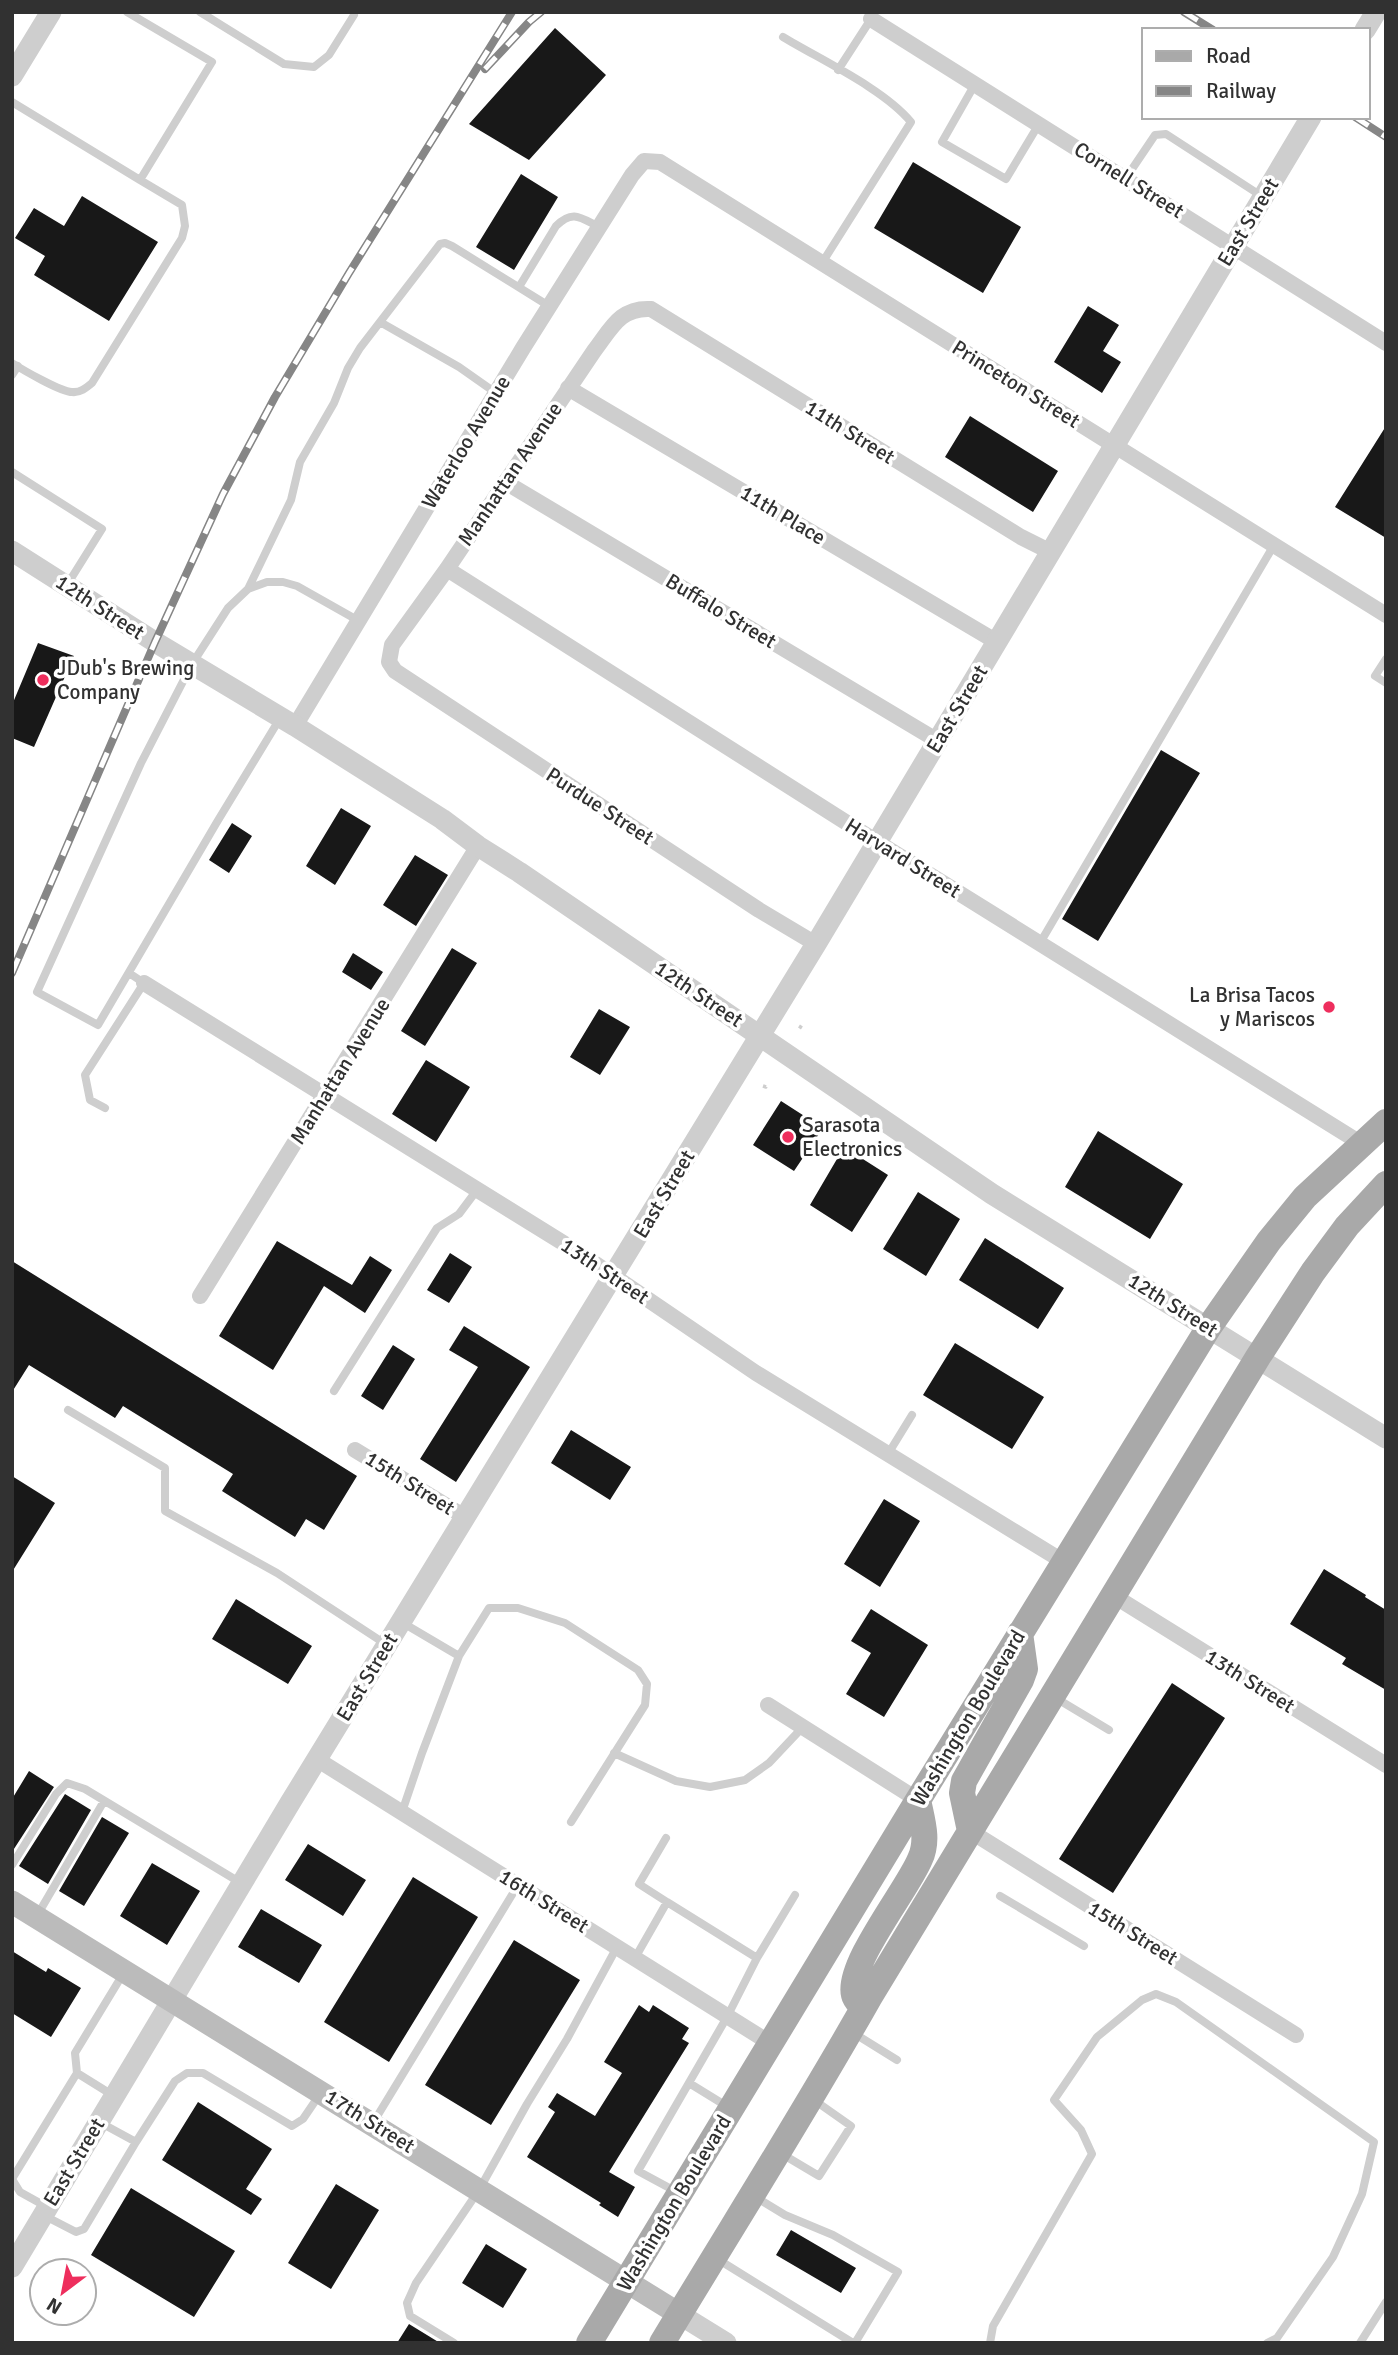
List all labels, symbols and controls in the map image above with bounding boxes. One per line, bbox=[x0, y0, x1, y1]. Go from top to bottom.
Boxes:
legend bbox=[1142, 28, 1370, 119]
text: Road bbox=[1206, 43, 1251, 69]
text: Railway bbox=[1206, 78, 1276, 104]
street label: Cornell Street bbox=[1069, 136, 1189, 224]
street label: East Street bbox=[1212, 173, 1284, 271]
street label: Princeton Street bbox=[947, 334, 1085, 434]
street label: Waterloo Avenue bbox=[416, 371, 516, 513]
street label: 11th Street bbox=[800, 394, 900, 470]
street label: Manhattan Avenue bbox=[452, 397, 568, 551]
street label: 11th Place bbox=[736, 479, 830, 551]
street label: Buffalo Street bbox=[661, 568, 781, 654]
street label: 12th Street bbox=[51, 569, 149, 645]
place label: JDub's Brewing Company bbox=[57, 655, 194, 705]
street label: East Street bbox=[921, 660, 993, 758]
marker: JDub's Brewing Company bbox=[35, 672, 51, 688]
street label: Purdue Street bbox=[541, 762, 659, 850]
street label: Harvard Street bbox=[840, 812, 966, 904]
street label: 12th Street bbox=[650, 955, 748, 1033]
place label: La Brisa Tacos y Mariscos bbox=[1189, 982, 1315, 1032]
street label: Manhattan Avenue bbox=[284, 993, 396, 1149]
marker: La Brisa Tacos y Mariscos bbox=[1321, 999, 1337, 1015]
place label: Sarasota Electronics bbox=[802, 1112, 902, 1162]
marker: Sarasota Electronics bbox=[780, 1129, 796, 1145]
street label: East Street bbox=[628, 1145, 700, 1243]
street label: 13th Street bbox=[556, 1232, 654, 1310]
street label: 12th Street bbox=[1123, 1267, 1223, 1343]
street label: 15th Street bbox=[360, 1445, 460, 1521]
street label: Washington Boulevard bbox=[905, 1625, 1031, 1811]
street label: East Street bbox=[331, 1628, 403, 1726]
street label: 13th Street bbox=[1200, 1643, 1300, 1719]
street label: 16th Street bbox=[494, 1863, 594, 1939]
street label: 15th Street bbox=[1083, 1895, 1183, 1971]
street label: 17th Street bbox=[320, 2083, 420, 2159]
street label: Washington Boulevard bbox=[611, 2110, 737, 2296]
street label: East Street bbox=[38, 2113, 110, 2211]
north arrow bbox=[28, 2257, 98, 2327]
text: N bbox=[43, 2292, 66, 2319]

